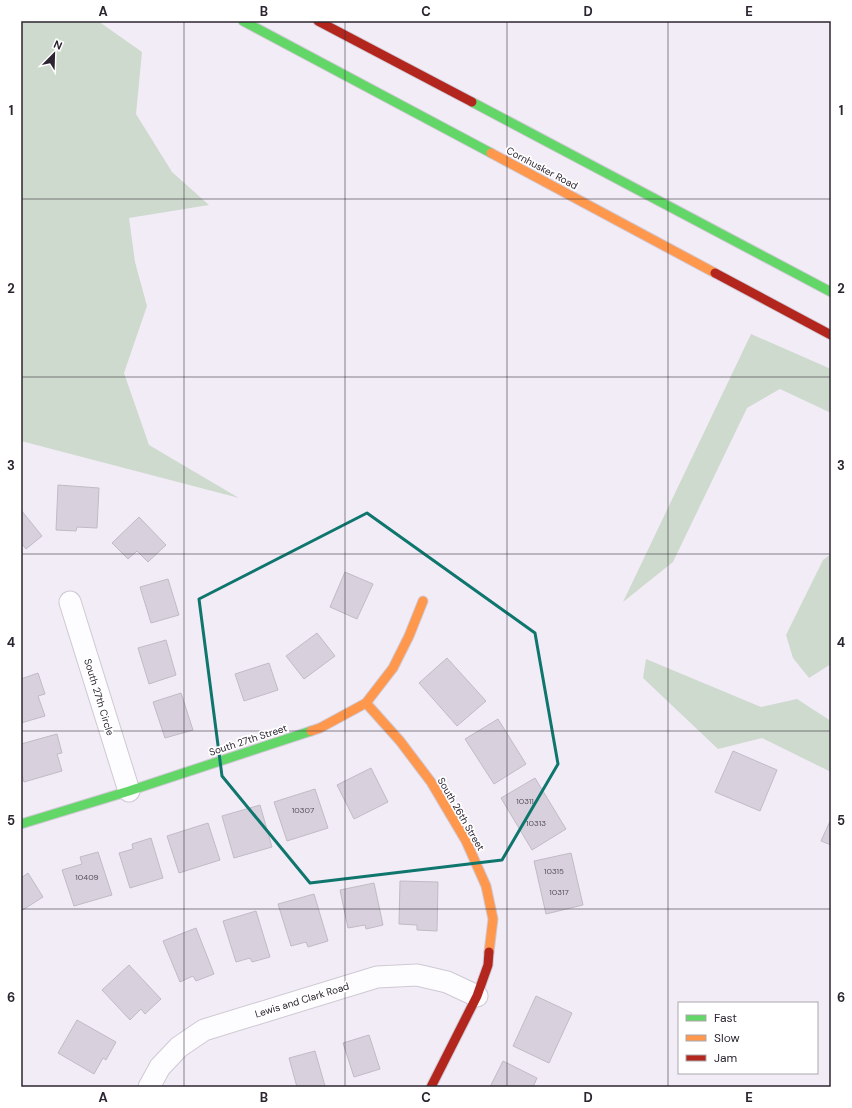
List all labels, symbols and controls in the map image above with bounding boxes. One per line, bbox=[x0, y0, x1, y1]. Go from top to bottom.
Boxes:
text: A bbox=[98, 3, 108, 20]
text: B bbox=[260, 3, 268, 20]
text: C bbox=[421, 3, 431, 20]
text: D bbox=[583, 3, 593, 20]
text: E bbox=[745, 3, 753, 20]
north arrow bbox=[34, 34, 74, 74]
text: N bbox=[51, 37, 64, 53]
text: 1 bbox=[9, 102, 13, 119]
text: 1 bbox=[839, 102, 843, 119]
street label: Cornhusker Road bbox=[504, 144, 580, 192]
text: 2 bbox=[7, 280, 15, 297]
text: 2 bbox=[837, 280, 845, 297]
text: 3 bbox=[7, 457, 15, 474]
text: 3 bbox=[837, 457, 845, 474]
text: 4 bbox=[7, 634, 15, 651]
text: 4 bbox=[837, 634, 845, 651]
street label: South 27th Circle bbox=[81, 657, 117, 737]
street label: South 27th Street bbox=[207, 721, 289, 759]
street label: South 26th Street bbox=[435, 775, 487, 853]
house number: 10311 bbox=[516, 796, 534, 806]
house number: 10307 bbox=[292, 805, 314, 815]
text: 5 bbox=[7, 812, 15, 829]
text: 5 bbox=[837, 812, 845, 829]
house number: 10313 bbox=[526, 818, 546, 828]
house number: 10315 bbox=[544, 866, 564, 876]
house number: 10409 bbox=[75, 872, 99, 882]
house number: 10317 bbox=[549, 887, 569, 897]
street label: Lewis and Clark Road bbox=[253, 979, 351, 1021]
text: 6 bbox=[7, 989, 15, 1006]
text: 6 bbox=[837, 989, 845, 1006]
legend bbox=[678, 1002, 818, 1074]
text: Fast bbox=[714, 1010, 737, 1026]
text: Slow bbox=[714, 1030, 740, 1046]
text: Jam bbox=[714, 1050, 737, 1066]
text: A bbox=[98, 1089, 108, 1106]
text: B bbox=[260, 1089, 268, 1106]
text: C bbox=[421, 1089, 431, 1106]
text: D bbox=[583, 1089, 593, 1106]
text: E bbox=[745, 1089, 753, 1106]

